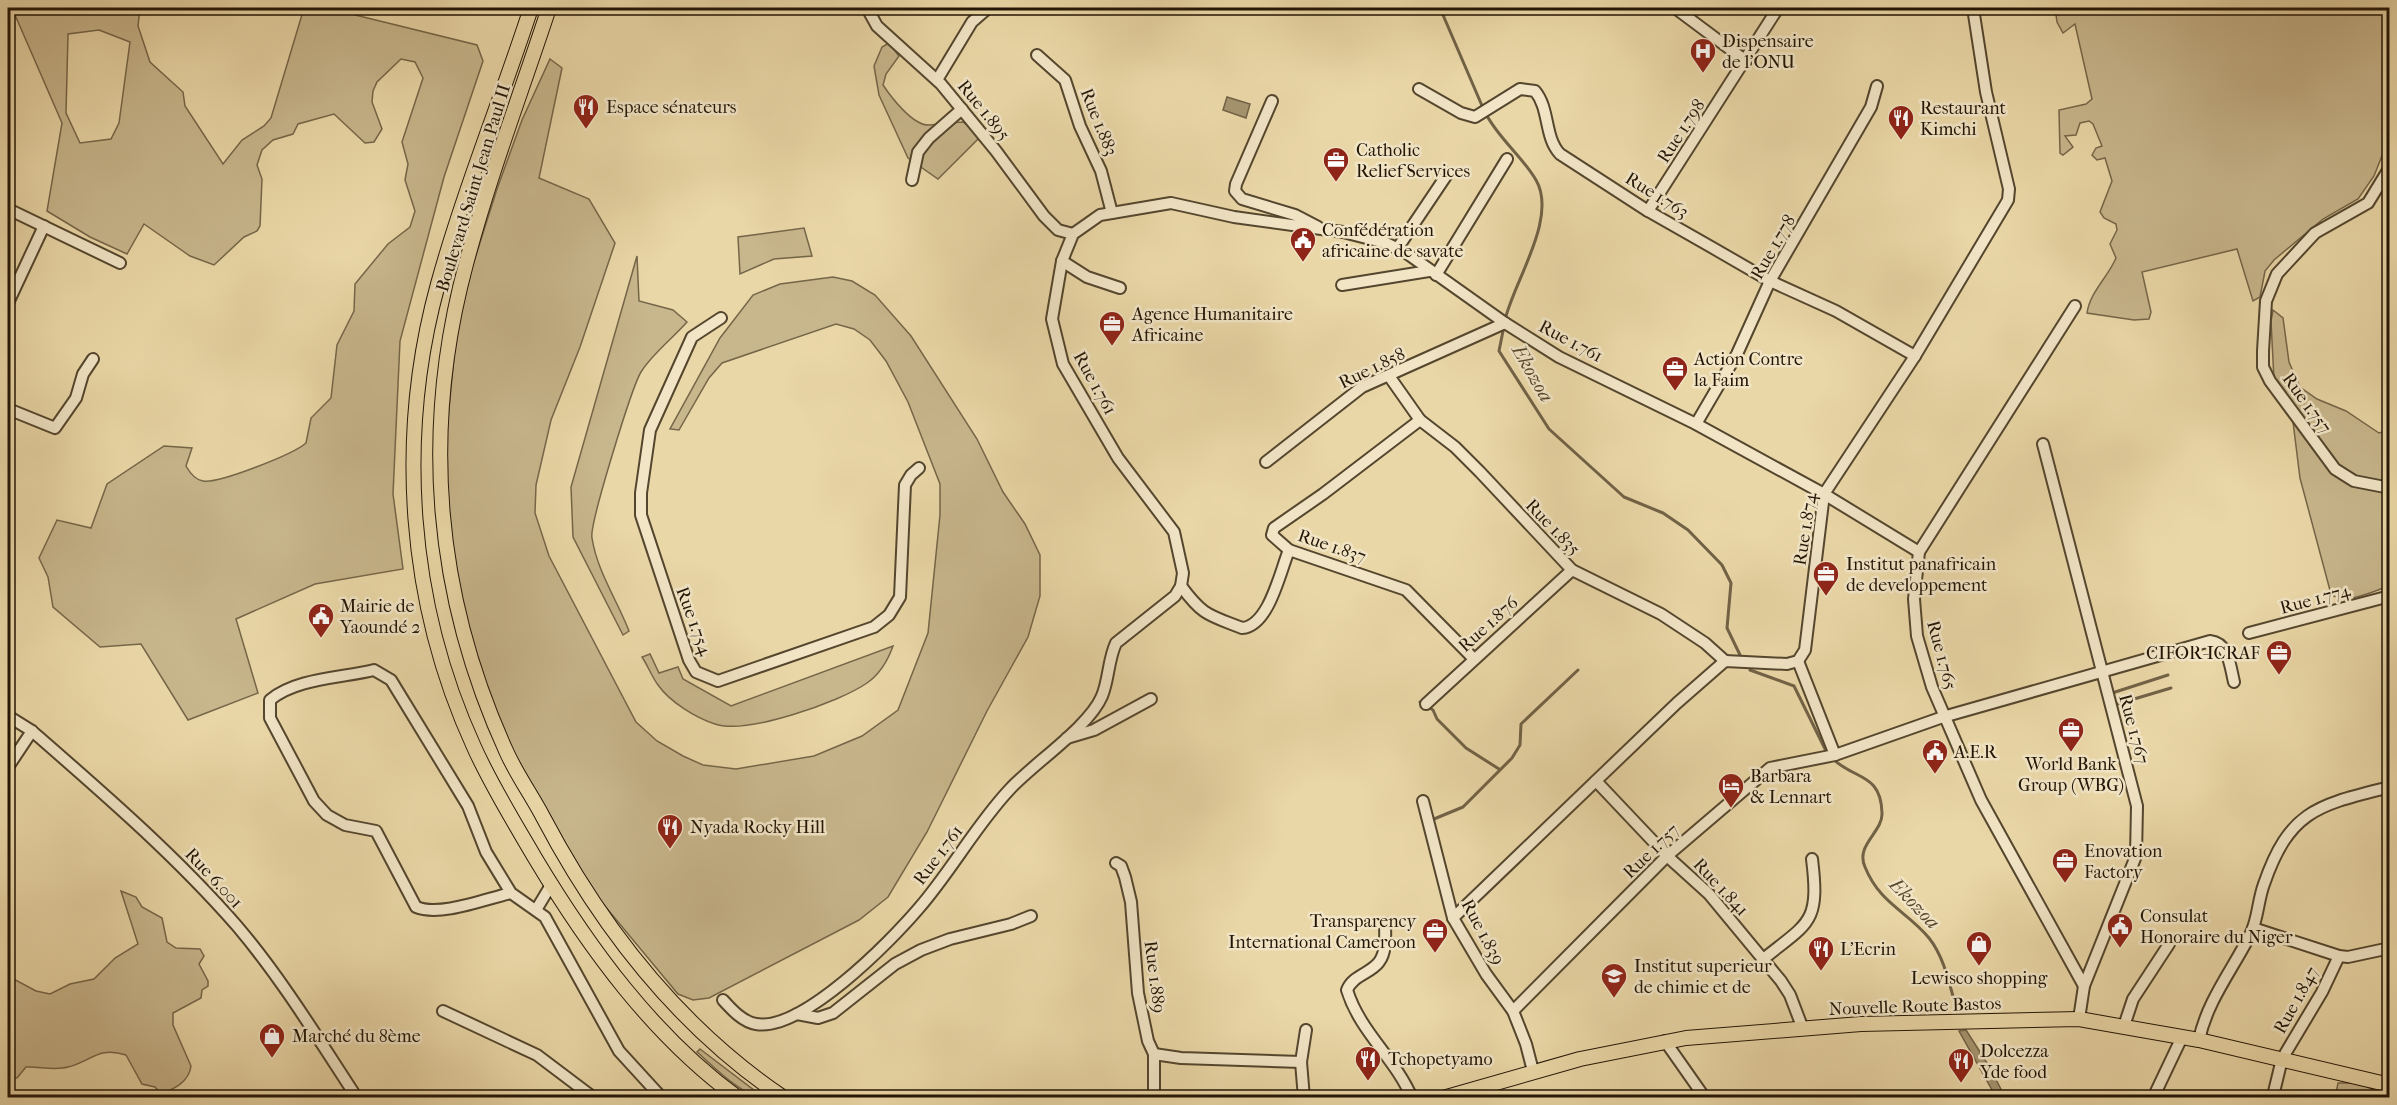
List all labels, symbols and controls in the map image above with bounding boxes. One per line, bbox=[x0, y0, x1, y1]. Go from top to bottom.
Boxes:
place label: Dispensaire de l'ONU bbox=[1722, 31, 1814, 73]
hospital icon: Dispensaire de l'ONU bbox=[1688, 36, 1718, 74]
street label: Rue 1.895 bbox=[953, 76, 1014, 145]
street label: Boulevard Saint Jean Paul II bbox=[432, 82, 515, 295]
street label: Rue 1.883 bbox=[1076, 85, 1122, 159]
restaurant icon: Espace sénateurs bbox=[571, 92, 601, 130]
street label: Rue 1.798 bbox=[1653, 95, 1710, 167]
place label: Espace sénateurs bbox=[606, 97, 737, 118]
place label: Restaurant Kimchi bbox=[1920, 98, 2007, 140]
restaurant icon: Restaurant Kimchi bbox=[1886, 103, 1916, 141]
place label: Catholic Relief Services bbox=[1356, 140, 1470, 182]
office icon: Catholic Relief Services bbox=[1321, 145, 1351, 183]
street label: Rue 1.763 bbox=[1621, 168, 1692, 223]
street label: Rue 1.778 bbox=[1747, 211, 1800, 283]
place label: Confédération africaine de savate bbox=[1322, 220, 1464, 262]
public building icon: Confédération africaine de savate bbox=[1288, 225, 1318, 263]
place label: Agence Humanitaire Africaine bbox=[1131, 304, 1293, 346]
office icon: Agence Humanitaire Africaine bbox=[1097, 309, 1127, 347]
street label: Rue 1.761 bbox=[1535, 316, 1606, 367]
water label: Ekozoa bbox=[1507, 340, 1558, 406]
street label: Rue 1.858 bbox=[1336, 343, 1409, 394]
street label: Rue 1.761 bbox=[1069, 348, 1121, 419]
place label: Action Contre la Faim bbox=[1693, 349, 1803, 391]
office icon: Action Contre la Faim bbox=[1660, 354, 1690, 392]
street label: Rue 1.757 bbox=[2278, 369, 2336, 438]
street label: Rue 1.874 bbox=[1789, 491, 1822, 567]
street label: Rue 1.835 bbox=[1521, 495, 1585, 560]
street label: Rue 1.837 bbox=[1295, 525, 1369, 568]
place label: Institut panafricain de developpement bbox=[1846, 554, 1997, 596]
office icon: Institut panafricain de developpement bbox=[1811, 559, 1841, 597]
street label: Rue 1.774 bbox=[2278, 580, 2353, 619]
street label: Rue 1.754 bbox=[671, 584, 716, 659]
street label: Rue 1.876 bbox=[1454, 592, 1523, 657]
place label: Mairie de Yaoundé 2 bbox=[339, 596, 420, 638]
public building icon: Mairie de Yaoundé 2 bbox=[306, 601, 336, 639]
street label: Rue 1.765 bbox=[1922, 618, 1961, 692]
office icon: CIFOR-ICRAF bbox=[2264, 638, 2294, 676]
place label: CIFOR-ICRAF bbox=[2146, 643, 2260, 664]
street label: Rue 1.767 bbox=[2114, 692, 2153, 767]
office icon: World Bank Group (WBG) bbox=[2056, 715, 2086, 753]
public building icon: A.E.R bbox=[1920, 737, 1950, 775]
place label: A.E.R bbox=[1953, 742, 1998, 763]
place label: World Bank Group (WBG) bbox=[2018, 754, 2124, 796]
place label: Barbara & Lennart bbox=[1750, 766, 1832, 808]
hotel icon: Barbara & Lennart bbox=[1716, 771, 1746, 809]
restaurant icon: Nyada Rocky Hill bbox=[655, 812, 685, 850]
place label: Nyada Rocky Hill bbox=[690, 817, 825, 838]
street label: Rue 1.757 bbox=[1619, 819, 1684, 883]
street label: Rue 1.761 bbox=[909, 821, 968, 889]
place label: Enovation Factory bbox=[2084, 841, 2163, 883]
street label: Rue 6.001 bbox=[180, 844, 247, 913]
office icon: Enovation Factory bbox=[2050, 846, 2080, 884]
street label: Rue 1.841 bbox=[1689, 854, 1753, 921]
water label: Ekozoa bbox=[1884, 872, 1945, 934]
street label: Rue 1.839 bbox=[1457, 896, 1509, 969]
place label: Consulat Honoraire du Niger bbox=[2140, 906, 2293, 948]
place label: Transparency International Cameroon bbox=[1228, 911, 1417, 953]
public building icon: Consulat Honoraire du Niger bbox=[2105, 911, 2135, 949]
office icon: Transparency International Cameroon bbox=[1420, 916, 1450, 954]
shop icon: Lewisco shopping bbox=[1964, 929, 1994, 967]
restaurant icon: L’Ecrin bbox=[1806, 934, 1836, 972]
place label: L’Ecrin bbox=[1840, 939, 1896, 960]
street label: Rue 1.889 bbox=[1140, 940, 1169, 1015]
place label: Institut superieur de chimie et de bbox=[1634, 956, 1772, 998]
school or university icon: Institut superieur de chimie et de bbox=[1599, 961, 1629, 999]
street label: Rue 1.847 bbox=[2269, 963, 2324, 1037]
place label: Lewisco shopping bbox=[1911, 968, 2048, 989]
street label: Nouvelle Route Bastos bbox=[1829, 993, 2002, 1020]
shop icon: Marché du 8ème bbox=[257, 1021, 287, 1059]
place label: Marché du 8ème bbox=[292, 1026, 421, 1047]
place label: Dolcezza Yde food bbox=[1979, 1041, 2049, 1083]
restaurant icon: Tchopetyamo bbox=[1353, 1044, 1383, 1082]
restaurant icon: Dolcezza Yde food bbox=[1946, 1046, 1976, 1084]
place label: Tchopetyamo bbox=[1388, 1049, 1493, 1070]

